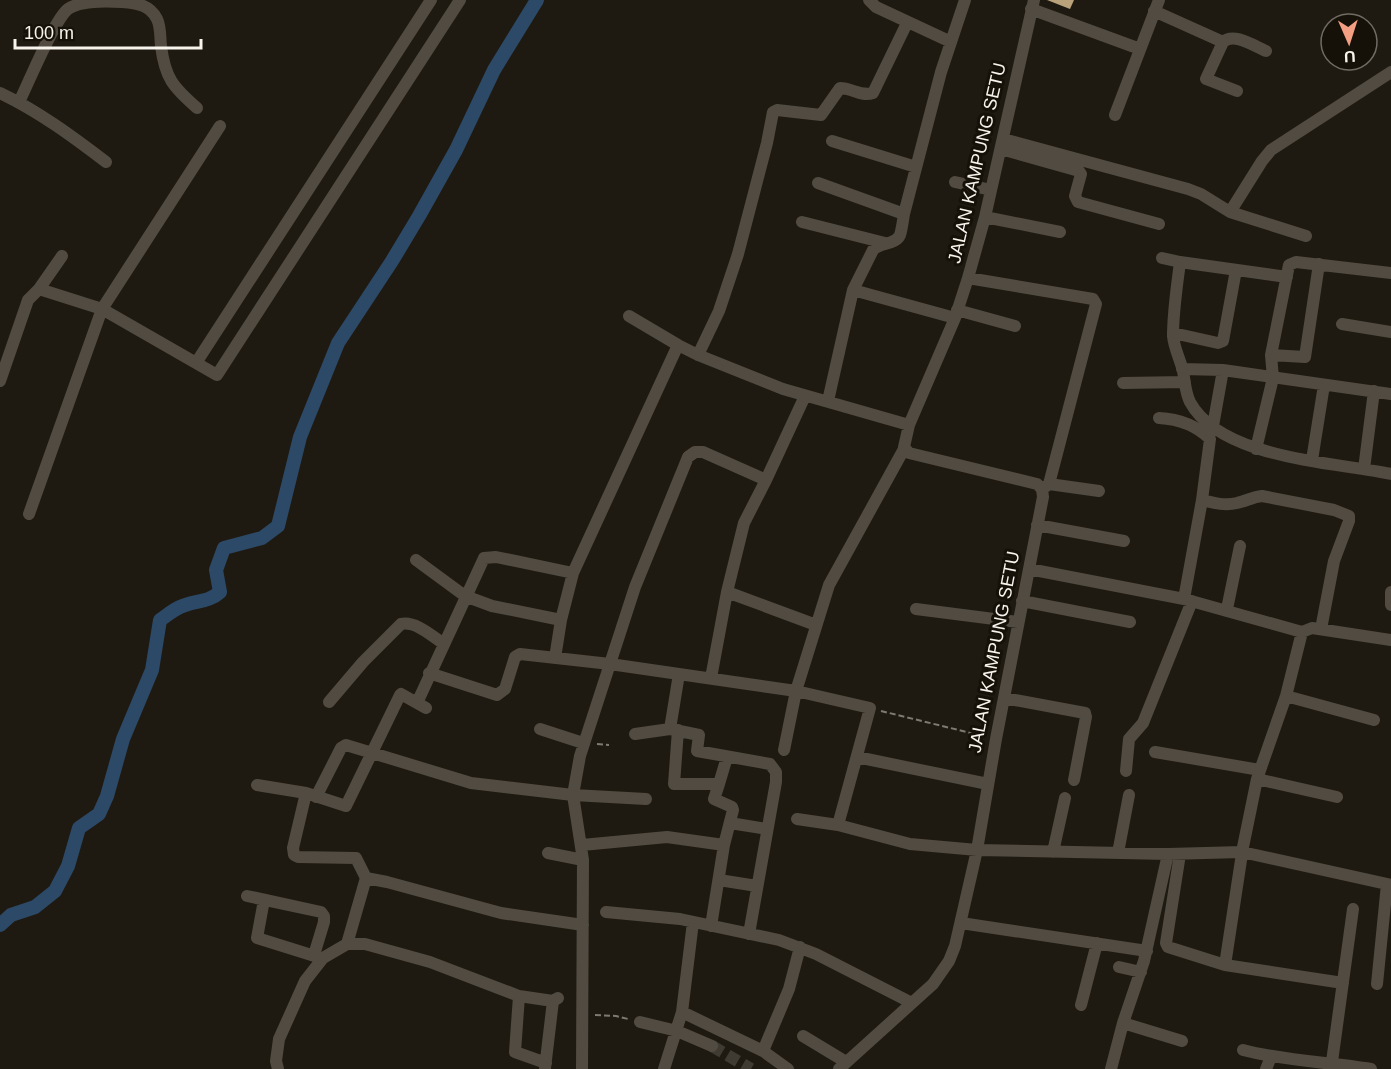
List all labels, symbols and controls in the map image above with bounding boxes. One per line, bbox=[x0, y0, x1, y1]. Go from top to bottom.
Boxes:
scale bar bbox=[15, 12, 201, 50]
north arrow bbox=[1319, 12, 1379, 72]
text: 100 m bbox=[24, 23, 74, 43]
text: U bbox=[1344, 48, 1356, 65]
street label: JALAN KAMPUNG SETU bbox=[944, 61, 1010, 265]
street label: JALAN KAMPUNG SETU bbox=[965, 549, 1023, 755]

